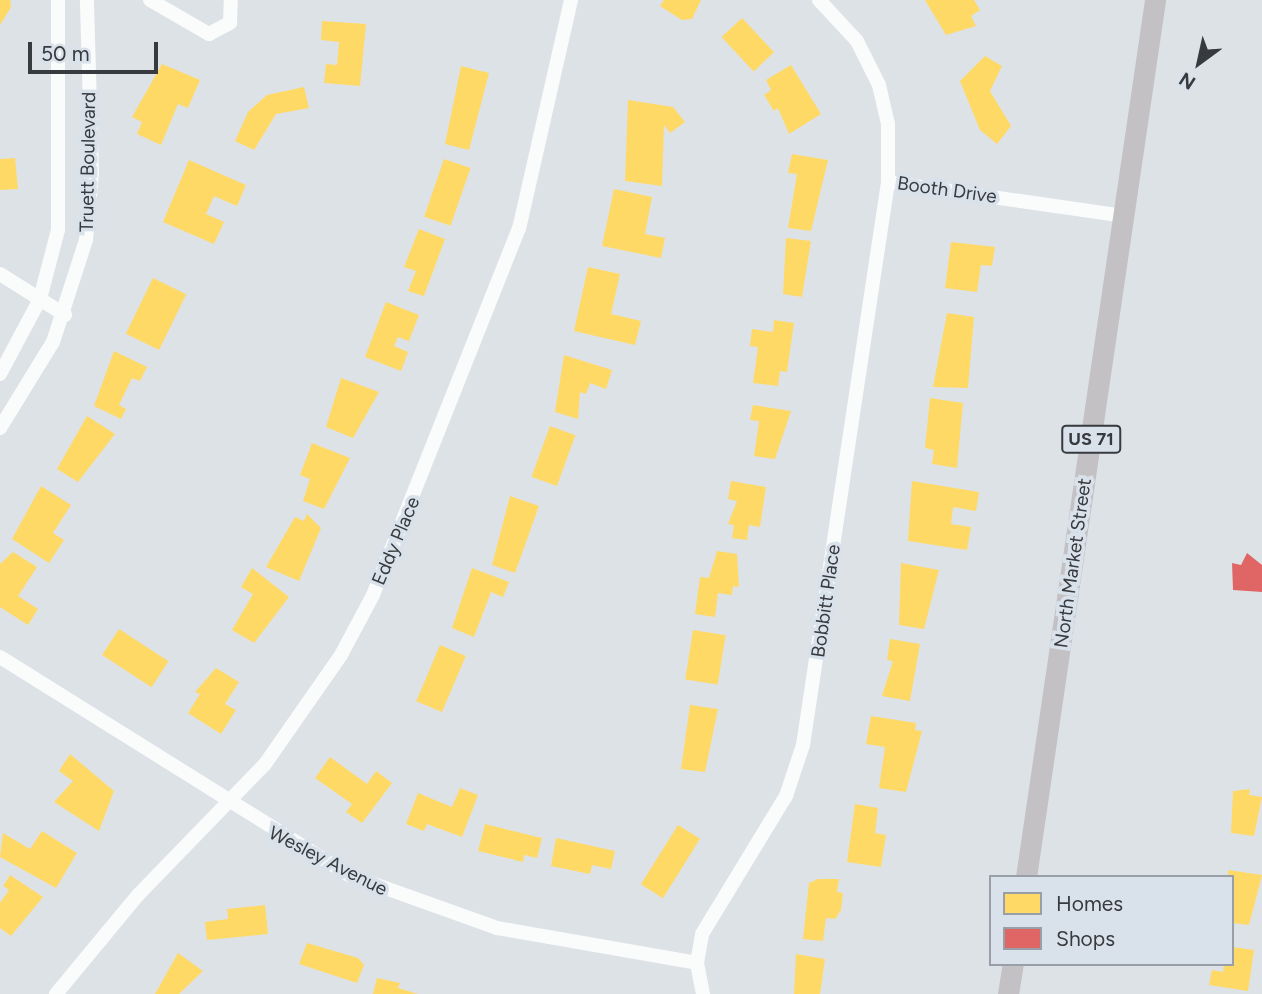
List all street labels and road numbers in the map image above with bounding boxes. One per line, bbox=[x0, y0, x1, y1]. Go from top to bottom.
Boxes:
street label: Truett Boulevard bbox=[75, 92, 101, 232]
street label: Booth Drive bbox=[896, 172, 998, 208]
road number: US 71 bbox=[1061, 424, 1121, 454]
street label: North Market Street bbox=[1050, 477, 1096, 649]
street label: Eddy Place bbox=[367, 493, 425, 589]
street label: Bobbitt Place bbox=[807, 543, 845, 659]
street label: Wesley Avenue bbox=[265, 821, 391, 901]

